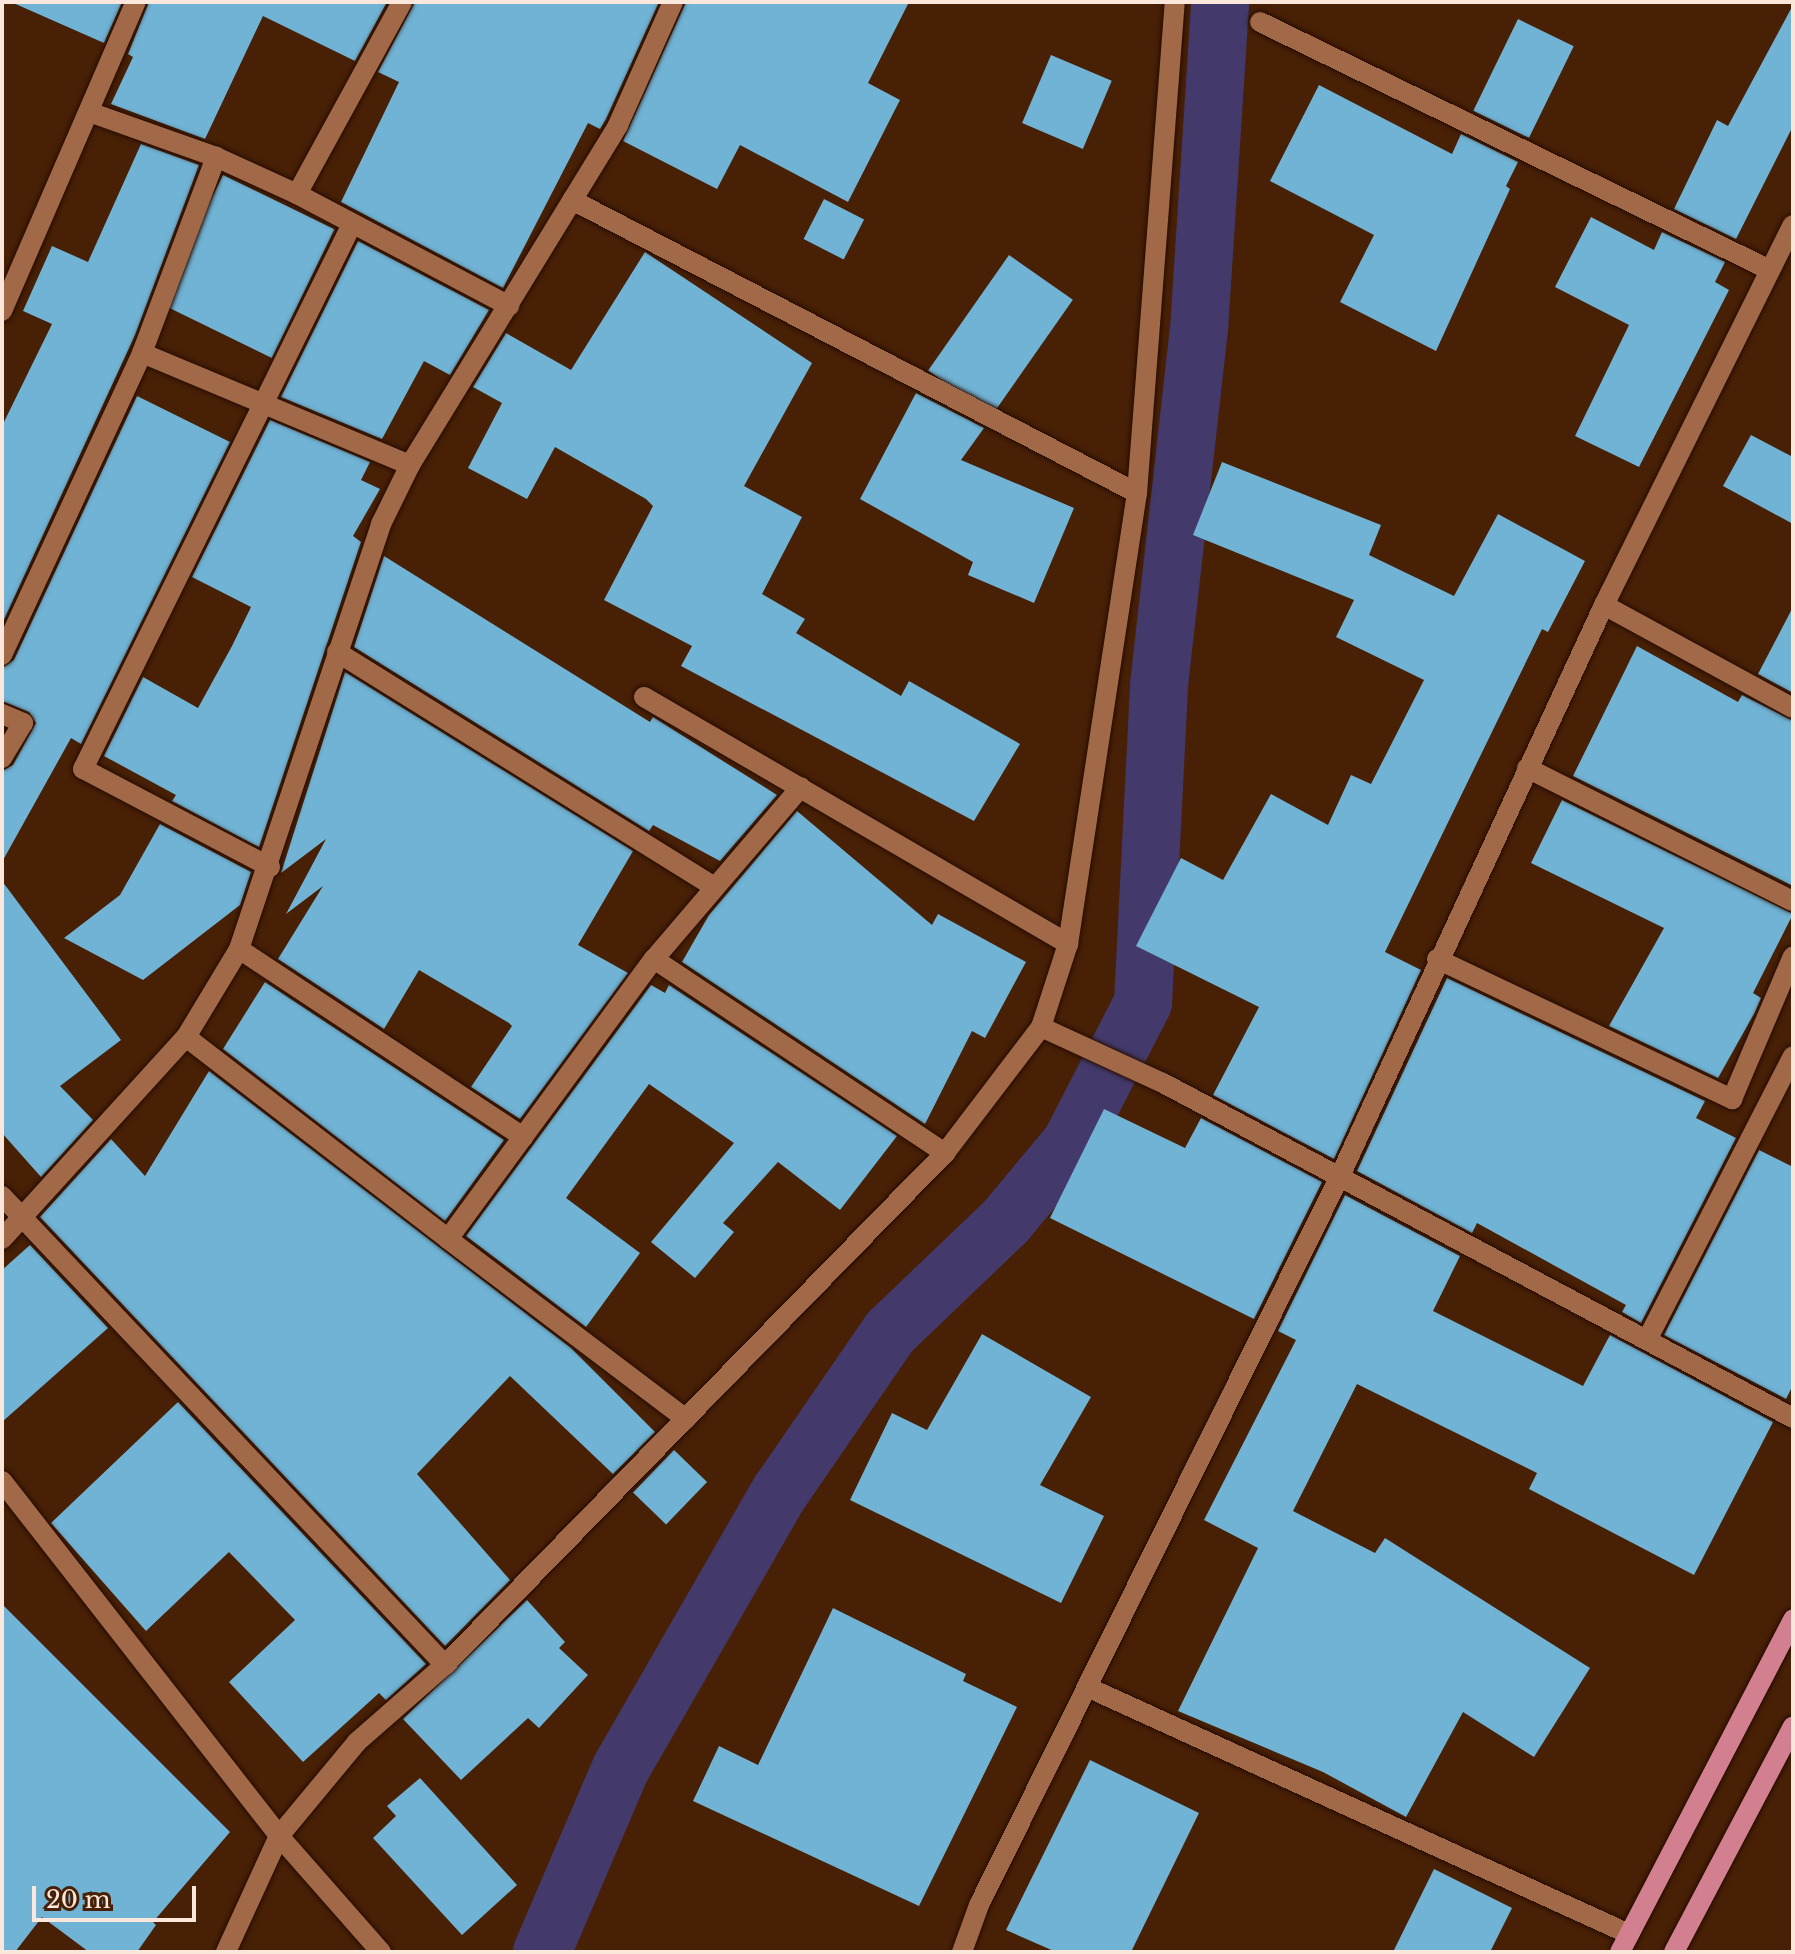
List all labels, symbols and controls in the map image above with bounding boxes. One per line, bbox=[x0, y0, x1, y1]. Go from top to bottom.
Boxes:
scale bar bbox=[36, 1870, 200, 1920]
text: 20 m bbox=[46, 1885, 111, 1914]

